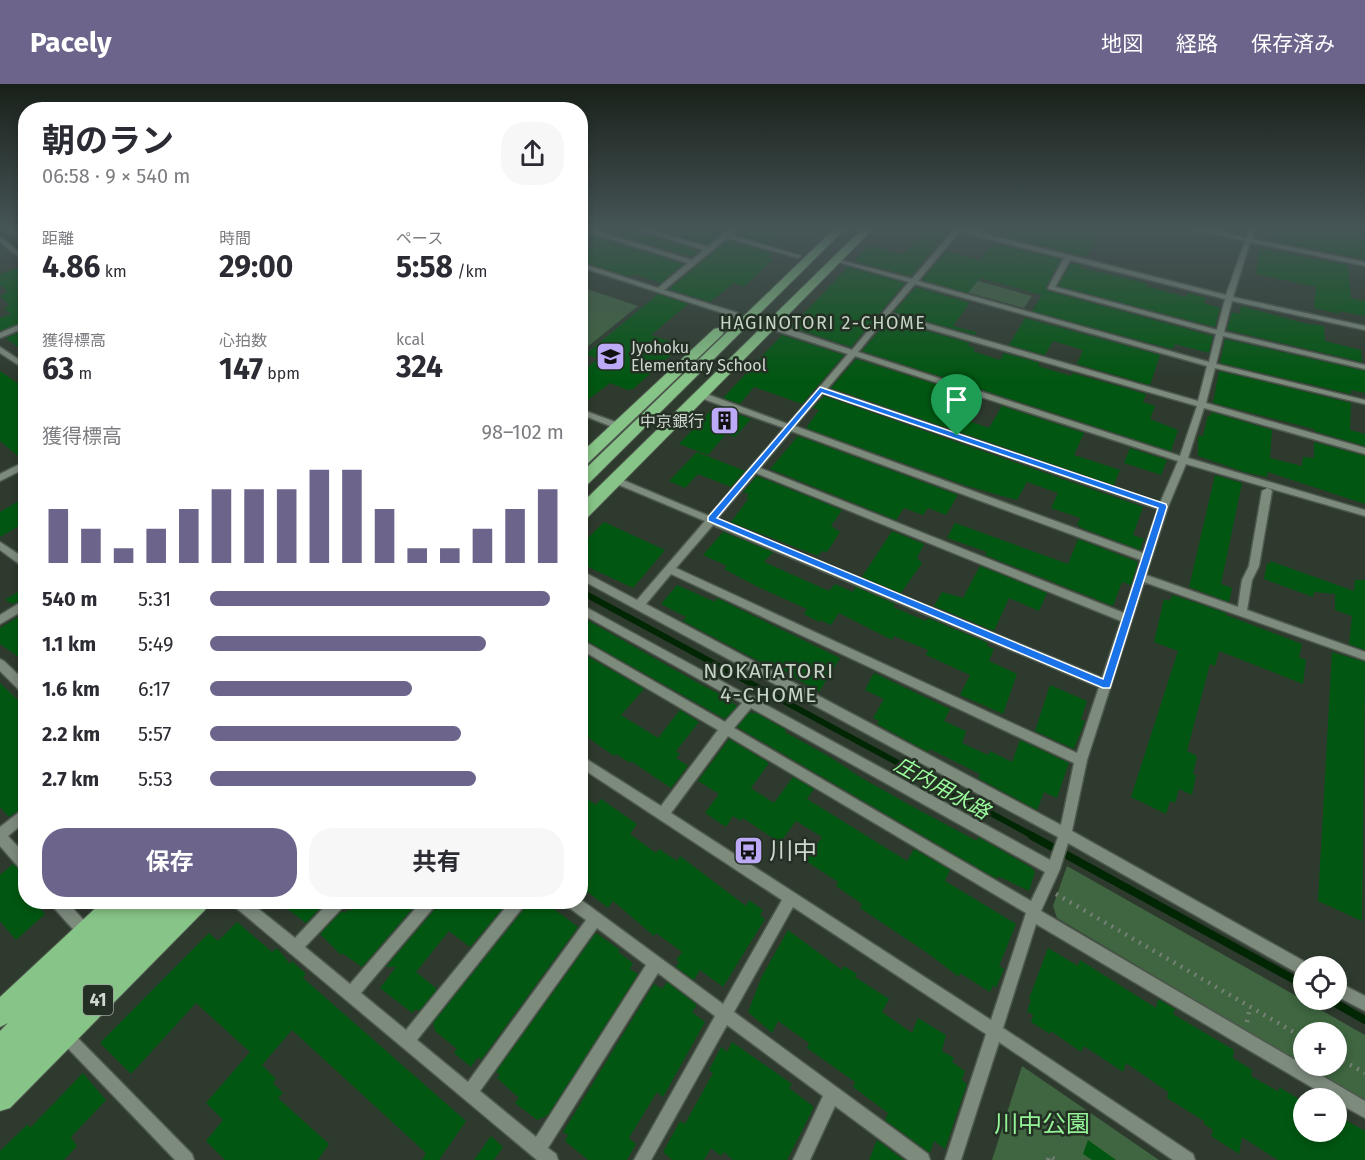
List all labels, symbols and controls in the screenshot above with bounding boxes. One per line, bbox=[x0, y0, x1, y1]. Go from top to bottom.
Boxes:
text: Pacely bbox=[30, 26, 112, 59]
text: 地図 bbox=[1101, 31, 1143, 57]
text: 経路 bbox=[1176, 31, 1218, 57]
text: 保存済み bbox=[1251, 31, 1335, 57]
text: 朝のラン bbox=[42, 121, 174, 161]
button: share bbox=[501, 122, 564, 185]
text: 06:58 · 9 × 540 m bbox=[42, 164, 191, 188]
text: 距離 bbox=[42, 229, 74, 248]
text: 時間 bbox=[219, 229, 251, 248]
text: ペース bbox=[396, 229, 443, 248]
text: 4.86 bbox=[42, 249, 101, 285]
text: 29:00 bbox=[219, 249, 293, 285]
text: 5:58 bbox=[396, 249, 453, 285]
text: km bbox=[101, 262, 127, 281]
text: /km bbox=[453, 262, 488, 281]
district label: HAGINOTORI 2-CHOME bbox=[720, 312, 926, 334]
text: kcal bbox=[396, 330, 425, 349]
text: 獲得標高 bbox=[42, 331, 106, 350]
text: 心拍数 bbox=[219, 331, 267, 350]
place label: Jyohoku Elementary School bbox=[631, 338, 767, 375]
school or university icon: Jyohoku Elementary School bbox=[594, 340, 626, 372]
text: 324 bbox=[396, 349, 443, 385]
text: 63 bbox=[42, 351, 74, 387]
text: 147 bbox=[219, 351, 263, 387]
text: m bbox=[74, 364, 92, 383]
text: bpm bbox=[263, 364, 300, 383]
pin bbox=[931, 374, 982, 436]
icon: arrive bbox=[940, 383, 973, 416]
building icon: 中京銀行 bbox=[709, 405, 741, 437]
place label: 中京銀行 bbox=[640, 412, 704, 431]
text: 98–102 m bbox=[482, 420, 564, 444]
text: 獲得標高 bbox=[42, 424, 122, 448]
text: 540 m bbox=[42, 587, 97, 611]
text: 5:31 bbox=[138, 587, 171, 611]
text: 1.1 km bbox=[42, 632, 96, 656]
text: 5:49 bbox=[138, 632, 173, 656]
district label: NOKATATORI 4-CHOME bbox=[703, 658, 835, 708]
text: 1.6 km bbox=[42, 677, 100, 701]
text: 6:17 bbox=[138, 677, 170, 701]
text: 2.2 km bbox=[42, 722, 100, 746]
text: 5:57 bbox=[138, 722, 171, 746]
water label: 庄内用水路 bbox=[890, 751, 996, 826]
text: 2.7 km bbox=[42, 767, 99, 791]
text: 5:53 bbox=[138, 767, 173, 791]
button: 保存 bbox=[42, 828, 297, 897]
button: 共有 bbox=[309, 828, 564, 897]
bus stop icon: 川中 bbox=[732, 835, 764, 867]
place label: 川中 bbox=[769, 837, 817, 865]
map controls bbox=[1293, 956, 1347, 1142]
button: locate bbox=[1293, 956, 1347, 1010]
road number: 41 bbox=[83, 985, 113, 1015]
button: + bbox=[1293, 1022, 1347, 1076]
button: − bbox=[1293, 1088, 1347, 1142]
park label: 川中公園 bbox=[994, 1110, 1090, 1138]

